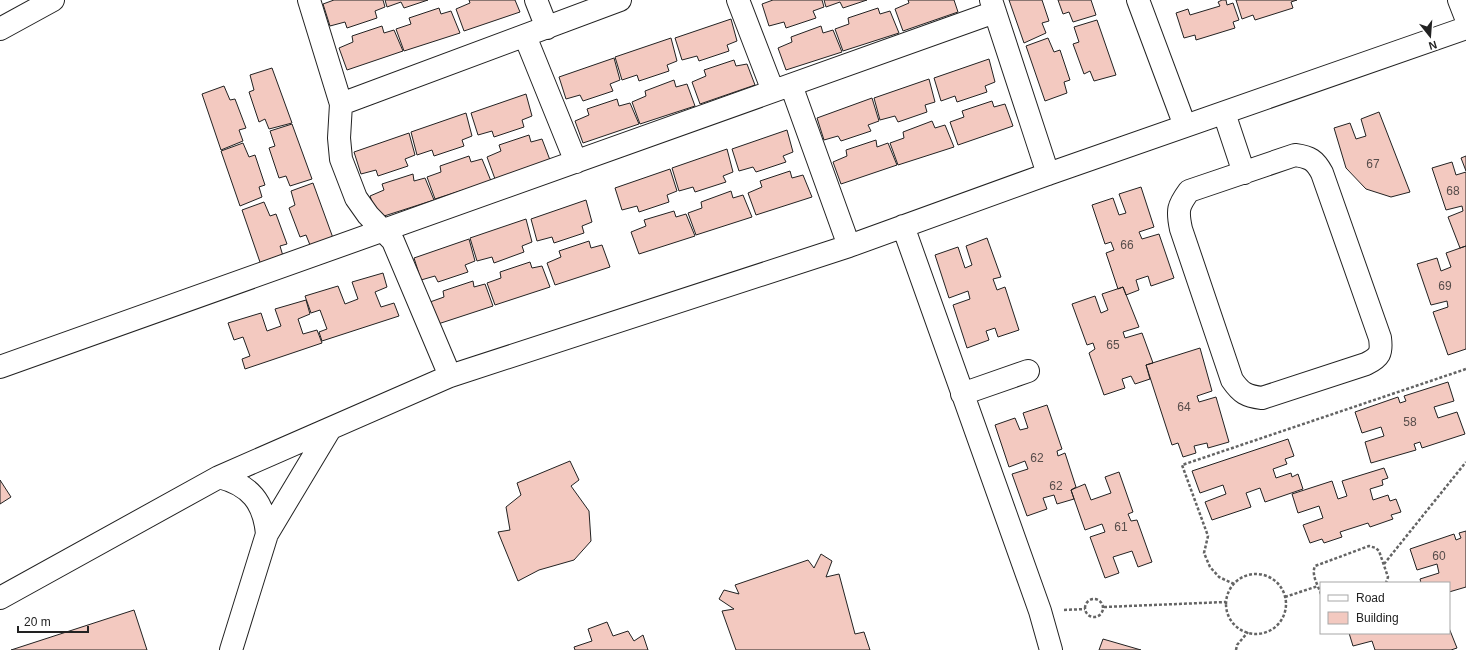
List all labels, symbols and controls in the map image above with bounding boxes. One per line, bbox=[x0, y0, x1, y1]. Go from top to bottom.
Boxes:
north arrow bbox=[1410, 16, 1450, 56]
text: N bbox=[1427, 39, 1438, 52]
house number: 67 bbox=[1366, 157, 1380, 171]
house number: 68 bbox=[1446, 184, 1460, 198]
house number: 66 bbox=[1120, 238, 1134, 252]
house number: 69 bbox=[1438, 279, 1452, 293]
house number: 65 bbox=[1106, 338, 1120, 352]
house number: 64 bbox=[1177, 400, 1191, 414]
house number: 58 bbox=[1403, 415, 1417, 429]
house number: 62 bbox=[1030, 451, 1044, 465]
house number: 62 bbox=[1049, 479, 1063, 493]
house number: 61 bbox=[1114, 520, 1128, 534]
house number: 60 bbox=[1432, 549, 1446, 563]
legend bbox=[1320, 582, 1450, 634]
text: Road bbox=[1356, 591, 1385, 605]
scale bar bbox=[18, 608, 88, 634]
text: Building bbox=[1356, 611, 1399, 625]
text: 20 m bbox=[24, 615, 51, 629]

